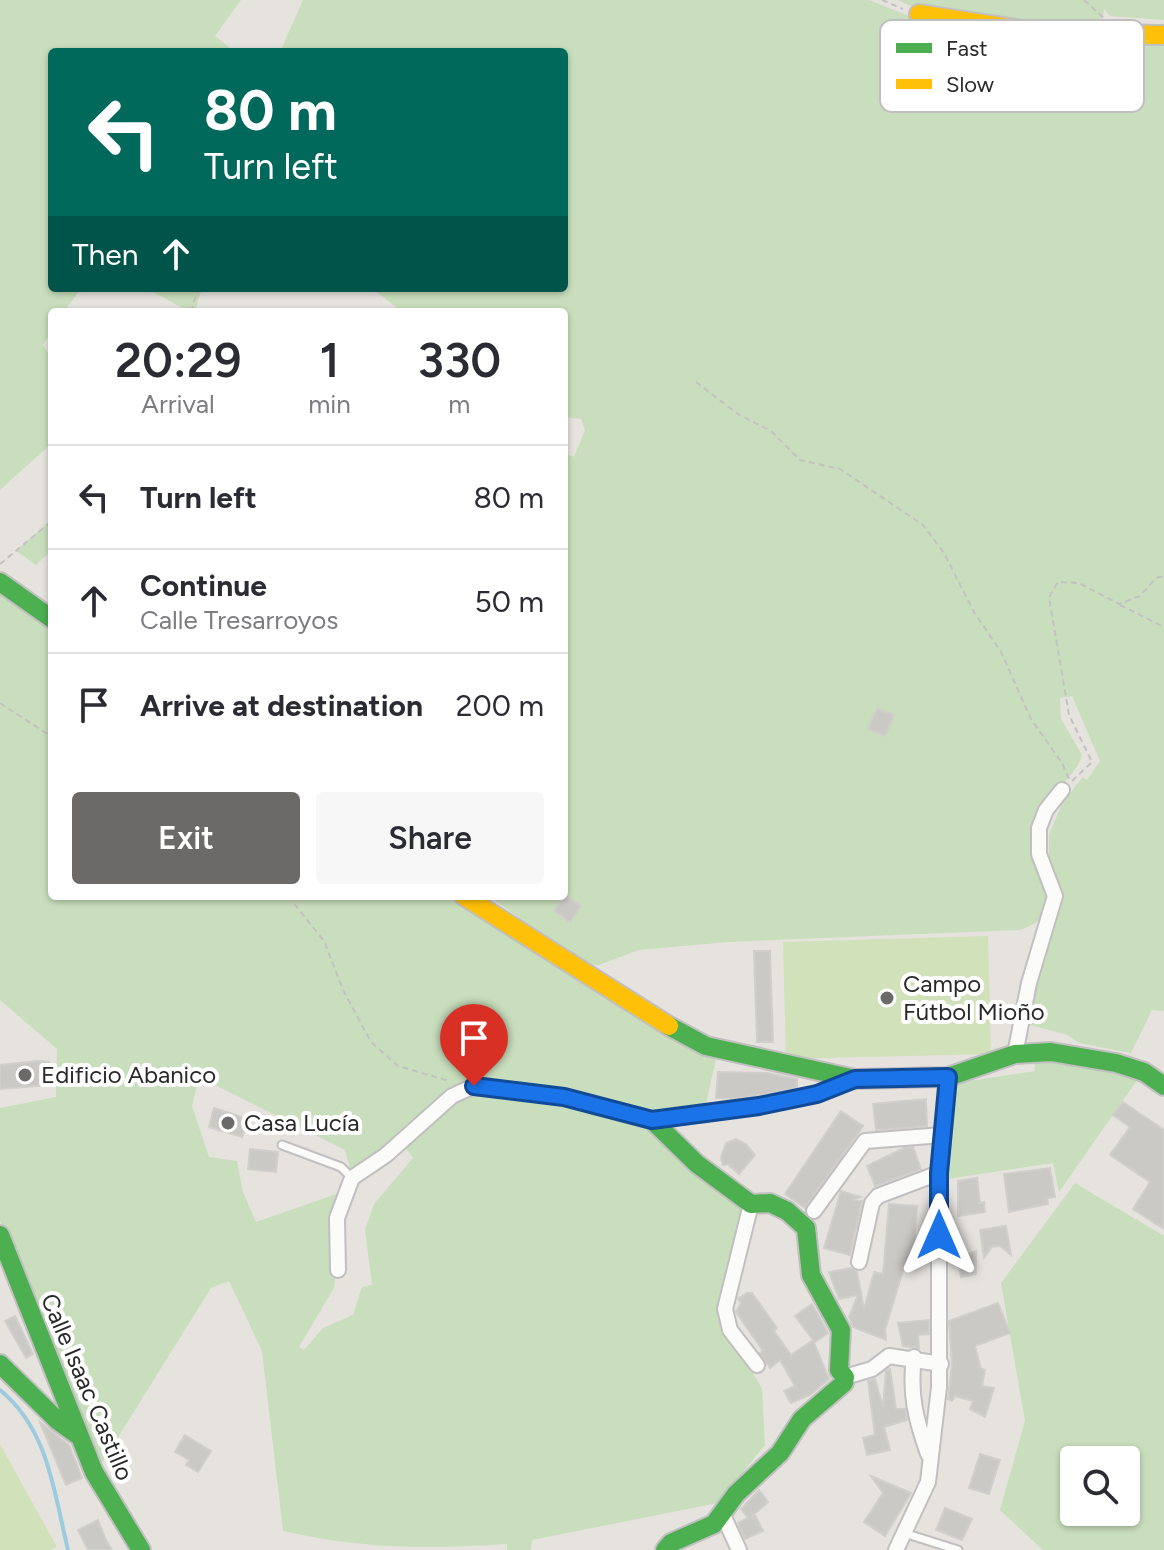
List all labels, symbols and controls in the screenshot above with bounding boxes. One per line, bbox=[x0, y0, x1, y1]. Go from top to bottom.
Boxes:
legend bbox=[880, 20, 1144, 112]
text: Fast bbox=[946, 35, 988, 62]
text: Slow bbox=[946, 71, 995, 98]
text: 80 m bbox=[204, 77, 337, 144]
icon: left bbox=[72, 80, 176, 184]
text: Turn left bbox=[204, 145, 338, 188]
icon: ahead bbox=[154, 232, 198, 276]
text: Then bbox=[72, 236, 138, 273]
text: 20:29 bbox=[115, 331, 242, 389]
text: 1 bbox=[319, 331, 340, 389]
text: 330 bbox=[417, 331, 501, 389]
text: Arrival bbox=[141, 388, 215, 420]
text: min bbox=[308, 388, 351, 420]
text: m bbox=[448, 388, 470, 420]
icon: left bbox=[72, 475, 116, 519]
text: Turn left bbox=[140, 479, 257, 516]
text: 80 m bbox=[473, 479, 544, 516]
text: Continue bbox=[140, 567, 267, 604]
icon: ahead bbox=[72, 579, 116, 623]
text: 50 m bbox=[475, 583, 544, 620]
text: Calle Tresarroyos bbox=[140, 604, 338, 636]
icon: arrive bbox=[72, 683, 116, 727]
text: Arrive at destination bbox=[140, 687, 423, 724]
text: 200 m bbox=[456, 687, 544, 724]
button: Exit bbox=[72, 792, 300, 884]
button: Share bbox=[316, 792, 544, 884]
place label: Campo Fútbol Mioño bbox=[903, 969, 1045, 1026]
marker: Campo Fútbol Mioño bbox=[878, 989, 896, 1007]
pin bbox=[440, 1004, 508, 1086]
icon: arrive bbox=[452, 1016, 496, 1060]
place label: Edificio Abanico bbox=[41, 1060, 216, 1089]
marker: Edificio Abanico bbox=[16, 1066, 34, 1084]
place label: Casa Lucía bbox=[244, 1108, 360, 1137]
marker: Casa Lucía bbox=[219, 1114, 237, 1132]
position arrow bbox=[897, 1193, 981, 1277]
street label: Calle Isaac Castillo bbox=[35, 1289, 140, 1485]
map controls bbox=[1060, 1446, 1140, 1526]
button: search bbox=[1060, 1446, 1140, 1526]

